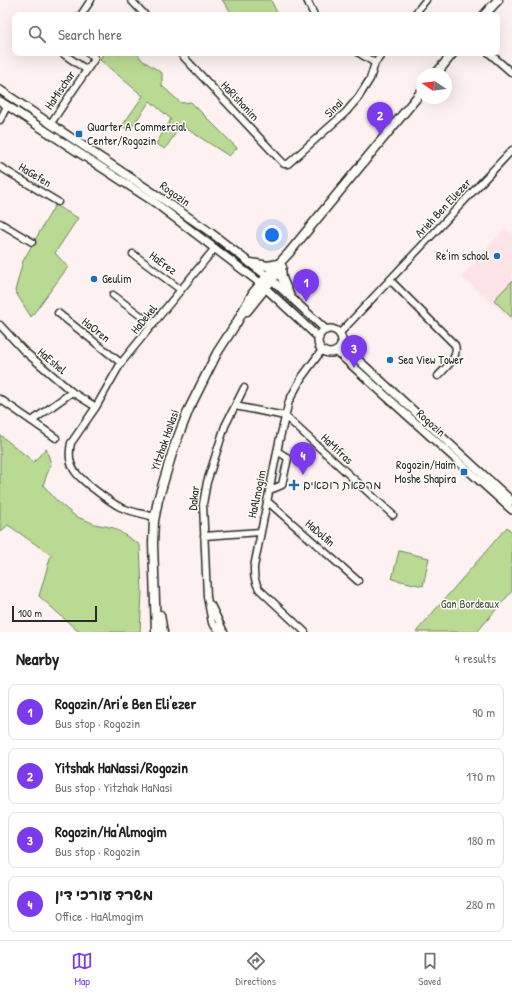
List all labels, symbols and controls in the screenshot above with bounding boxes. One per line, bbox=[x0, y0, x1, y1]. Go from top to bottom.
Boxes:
search box bbox=[12, 12, 500, 56]
icon: search bbox=[26, 23, 48, 45]
text: Search here bbox=[58, 24, 122, 45]
street label: HaMischar bbox=[40, 67, 79, 113]
north arrow bbox=[416, 68, 452, 104]
street label: HaRishonim bbox=[217, 77, 263, 124]
street label: Sinai bbox=[320, 94, 347, 121]
pin: 2 bbox=[367, 102, 393, 135]
place label: Quarter A Commercial Center/Rogozin bbox=[87, 118, 187, 149]
marker: Quarter A Commercial Center/Rogozin bbox=[74, 129, 84, 139]
street label: HaGefen bbox=[16, 158, 55, 191]
street label: Arieh Ben Eliezer bbox=[411, 174, 475, 241]
street label: Rogozin bbox=[157, 177, 194, 210]
your location bbox=[262, 225, 282, 245]
street label: HaErez bbox=[146, 247, 180, 278]
place label: Re'im school bbox=[436, 247, 490, 264]
marker: Re'im school bbox=[492, 251, 502, 261]
pin: 1 bbox=[293, 269, 319, 302]
place label: Geulim bbox=[102, 270, 131, 287]
marker: Geulim bbox=[89, 274, 99, 284]
street label: HaDekel bbox=[126, 300, 161, 337]
street label: HaOren bbox=[79, 313, 114, 346]
pin: 3 bbox=[341, 335, 367, 368]
street label: HaEshel bbox=[34, 343, 71, 378]
place label: Sea View Tower bbox=[398, 351, 464, 368]
marker: Sea View Tower bbox=[385, 355, 395, 365]
street label: Rogozin bbox=[413, 405, 450, 440]
street label: Yitzhak HaNasi bbox=[146, 407, 183, 473]
street label: HaMifras bbox=[317, 429, 357, 468]
pin: 4 bbox=[290, 442, 316, 475]
place label: Rogozin/Haim Moshe Shapira bbox=[394, 456, 456, 487]
marker: Rogozin/Haim Moshe Shapira bbox=[459, 467, 469, 477]
street label: HaAlmogim bbox=[243, 468, 270, 519]
place label: מרפאת רופאים bbox=[303, 476, 381, 493]
marker: מרפאת רופאים bbox=[288, 479, 300, 491]
street label: Dakar bbox=[184, 484, 203, 511]
street label: HaDolfin bbox=[302, 515, 339, 550]
park label: Gan Bordeaux bbox=[441, 595, 499, 612]
scale bar bbox=[12, 604, 97, 623]
text: 100 m bbox=[18, 606, 42, 620]
text: Nearby bbox=[16, 647, 59, 670]
text: 4 results bbox=[455, 649, 496, 667]
text: Rogozin/Ari'e Ben Eli'ezer bbox=[55, 693, 196, 714]
text: 1 bbox=[28, 703, 32, 721]
text: 90 m bbox=[473, 703, 495, 721]
text: Bus stop · Rogozin bbox=[55, 714, 140, 732]
text: Yitshak HaNassi/Rogozin bbox=[55, 757, 188, 778]
text: 2 bbox=[27, 767, 33, 785]
text: 170 m bbox=[466, 767, 495, 785]
text: Bus stop · Yitzhak HaNasi bbox=[55, 778, 172, 796]
text: Rogozin/Ha'Almogim bbox=[55, 821, 167, 842]
text: 3 bbox=[27, 831, 33, 849]
text: 180 m bbox=[467, 831, 495, 849]
text: Bus stop · Rogozin bbox=[55, 842, 140, 860]
text: משרד עורכי דין bbox=[55, 884, 153, 905]
text: 4 bbox=[28, 895, 32, 913]
text: 280 m bbox=[466, 895, 495, 913]
text: Office · HaAlmogim bbox=[55, 907, 143, 925]
tab: Map bbox=[71, 950, 93, 988]
tab: Directions bbox=[236, 950, 276, 988]
tab: Saved bbox=[418, 950, 441, 988]

